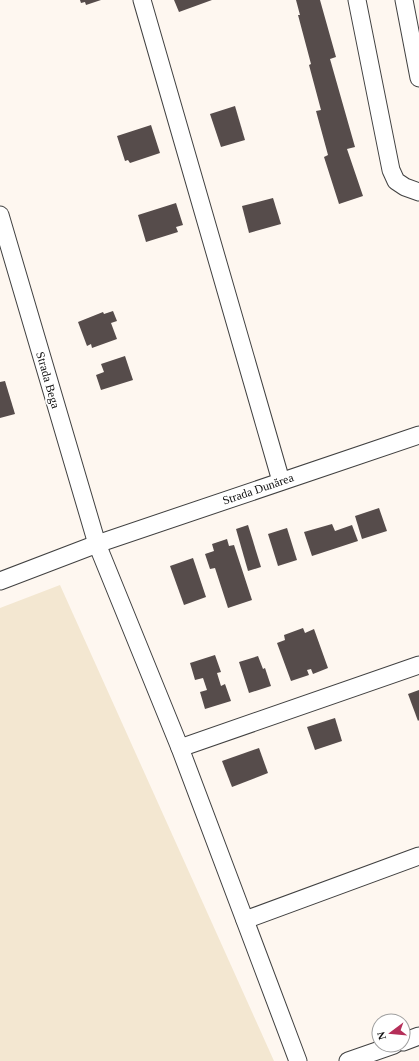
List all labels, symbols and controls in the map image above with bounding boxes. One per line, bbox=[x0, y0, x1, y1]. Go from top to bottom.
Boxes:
street label: Strada Bega bbox=[33, 350, 63, 411]
street label: Strada Dunărea bbox=[221, 470, 296, 508]
north arrow bbox=[371, 1013, 411, 1053]
text: N bbox=[375, 1030, 388, 1041]

